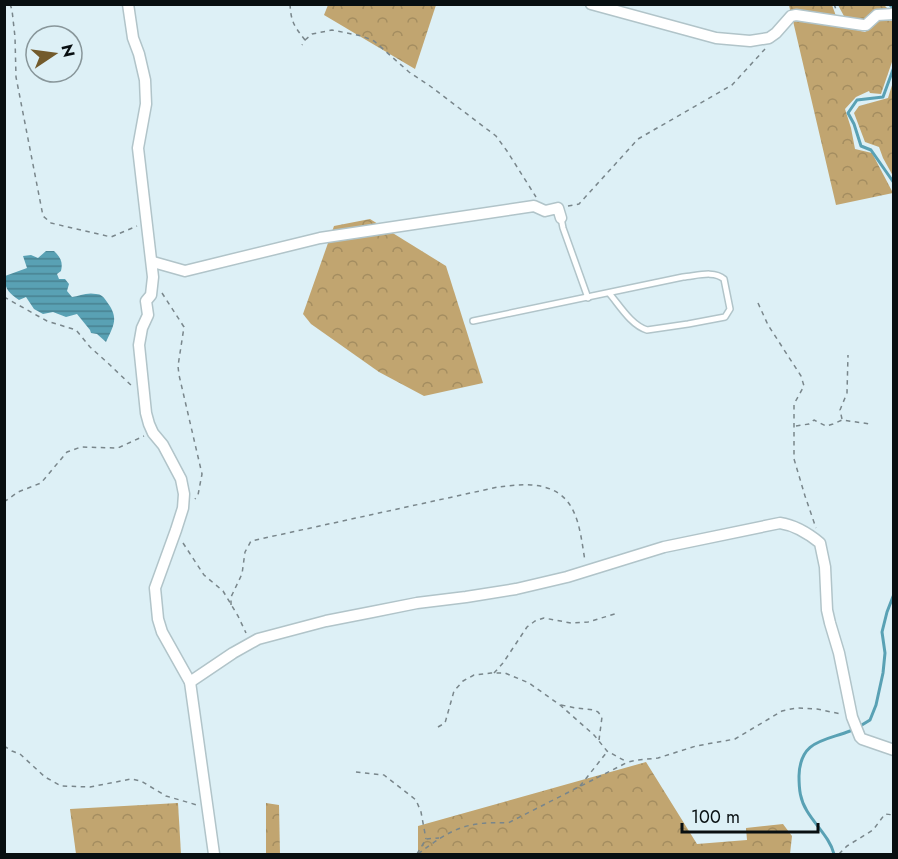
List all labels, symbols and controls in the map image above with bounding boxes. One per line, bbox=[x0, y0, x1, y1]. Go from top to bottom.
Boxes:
north arrow bbox=[24, 24, 84, 84]
text: N bbox=[55, 42, 81, 60]
scale bar bbox=[682, 796, 818, 834]
text: 100 m bbox=[691, 804, 740, 830]

